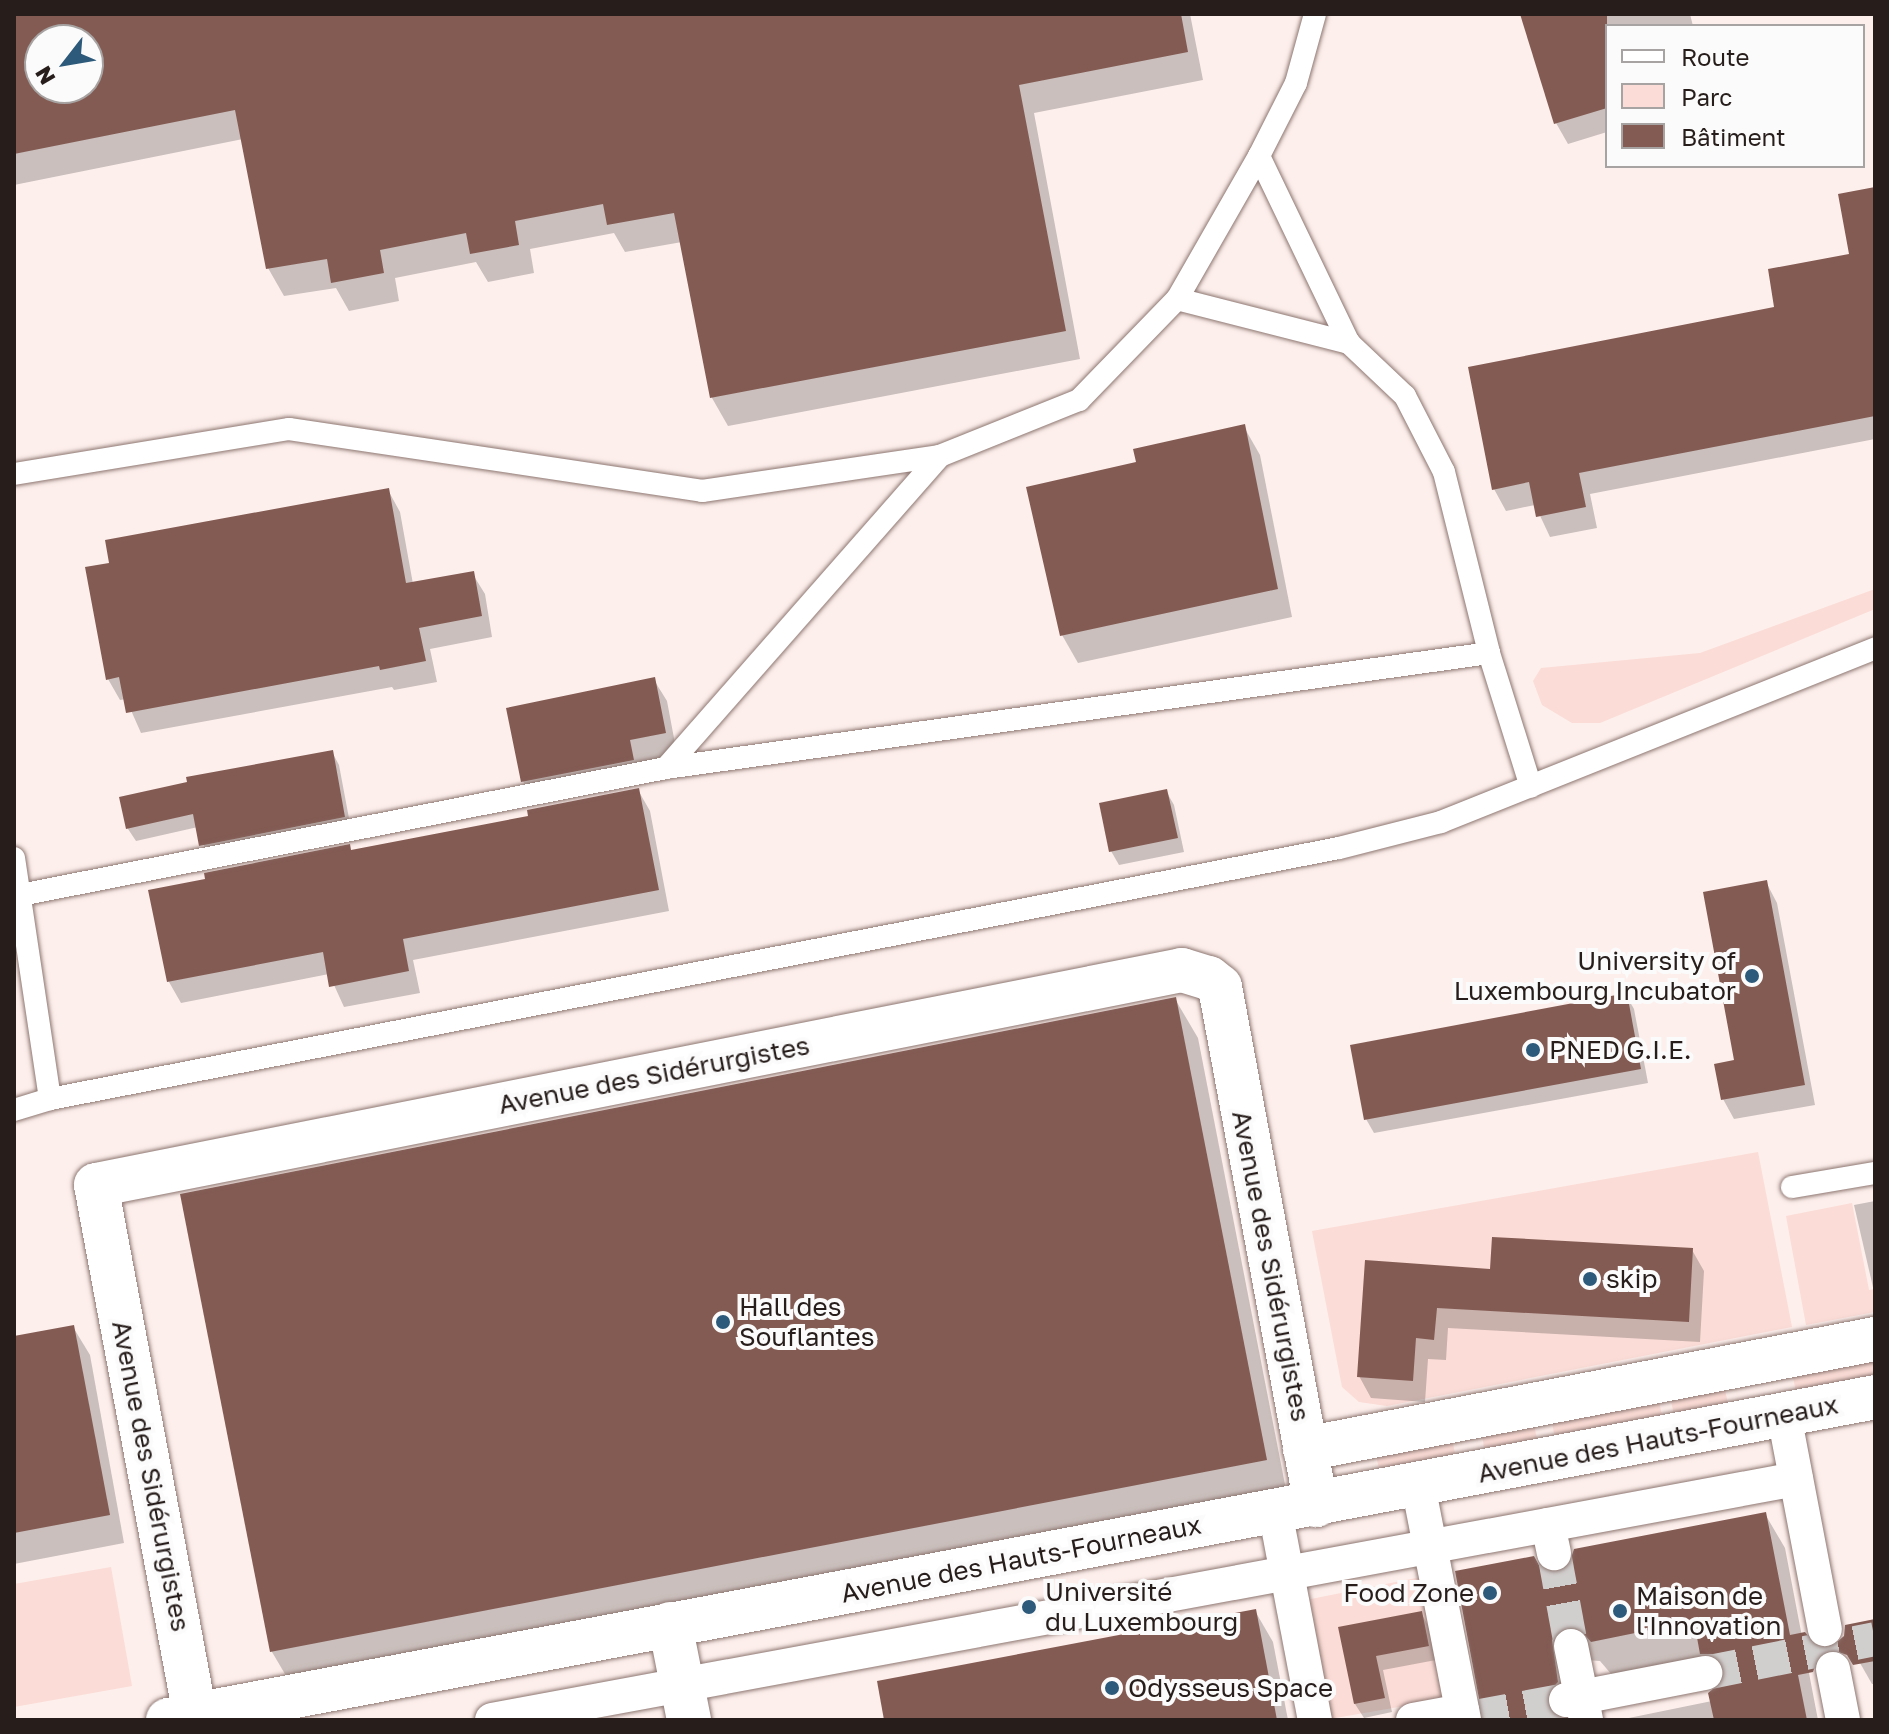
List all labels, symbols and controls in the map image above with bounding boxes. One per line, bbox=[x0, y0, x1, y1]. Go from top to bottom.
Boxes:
north arrow bbox=[24, 24, 104, 104]
legend bbox=[1605, 24, 1865, 168]
text: Route bbox=[1681, 42, 1750, 71]
text: N bbox=[29, 61, 61, 90]
text: Parc bbox=[1681, 82, 1732, 111]
text: Bâtiment bbox=[1681, 122, 1786, 151]
place label: University of Luxembourg Incubator bbox=[1454, 945, 1736, 1006]
marker: University of Luxembourg Incubator bbox=[1743, 967, 1761, 985]
street label: Avenue des Sidérurgistes bbox=[496, 1030, 812, 1120]
place label: PNED G.I.E. bbox=[1549, 1034, 1692, 1066]
marker: PNED G.I.E. bbox=[1524, 1041, 1542, 1059]
street label: Avenue des Sidérurgistes bbox=[1226, 1108, 1316, 1424]
place label: skip bbox=[1606, 1263, 1657, 1295]
marker: skip bbox=[1581, 1270, 1599, 1288]
place label: Hall des Souflantes bbox=[739, 1291, 874, 1352]
marker: Hall des Souflantes bbox=[714, 1313, 732, 1331]
street label: Avenue des Sidérurgistes bbox=[106, 1318, 196, 1634]
street label: Avenue des Hauts-Fourneaux bbox=[1475, 1389, 1841, 1489]
street label: Avenue des Hauts-Fourneaux bbox=[838, 1509, 1204, 1609]
place label: Université du Luxembourg bbox=[1045, 1576, 1238, 1638]
place label: Food Zone bbox=[1343, 1577, 1474, 1609]
place label: Maison de l'Innovation bbox=[1636, 1580, 1781, 1642]
marker: Food Zone bbox=[1481, 1584, 1499, 1602]
marker: Université du Luxembourg bbox=[1020, 1598, 1038, 1616]
marker: Maison de l'Innovation bbox=[1611, 1602, 1629, 1620]
place label: Odysseus Space bbox=[1128, 1672, 1333, 1704]
marker: Odysseus Space bbox=[1103, 1679, 1121, 1697]

